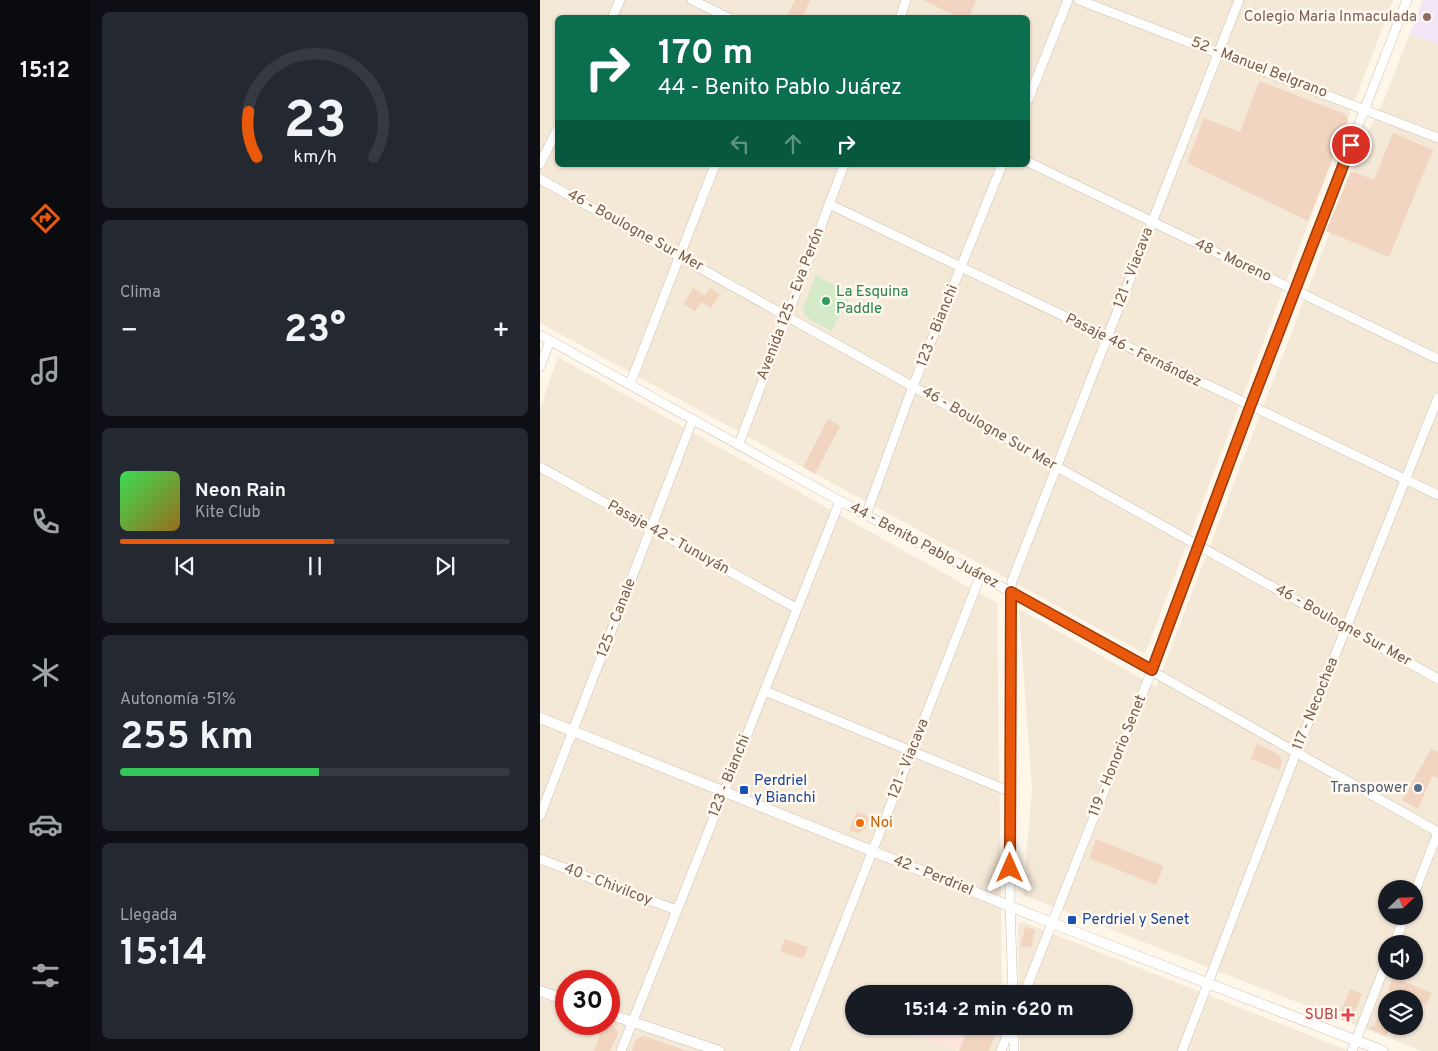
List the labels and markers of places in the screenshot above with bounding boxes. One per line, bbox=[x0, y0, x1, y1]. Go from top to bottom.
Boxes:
place label: Colegio Maria Inmaculada bbox=[1244, 8, 1417, 27]
marker: Colegio Maria Inmaculada bbox=[1421, 11, 1433, 23]
pin bbox=[1330, 124, 1372, 166]
place label: La Esquina Paddle bbox=[836, 283, 909, 319]
marker: La Esquina Paddle bbox=[820, 295, 832, 307]
place label: Perdriel y Bianchi bbox=[754, 772, 816, 808]
place label: Transpower bbox=[1330, 779, 1408, 798]
marker: Transpower bbox=[1412, 782, 1424, 794]
marker: Perdriel y Bianchi bbox=[738, 784, 750, 796]
place label: Noi bbox=[870, 814, 893, 833]
marker: Noi bbox=[854, 817, 866, 829]
place label: Perdriel y Senet bbox=[1082, 911, 1189, 930]
marker: Perdriel y Senet bbox=[1066, 914, 1078, 926]
place label: SUBI bbox=[1305, 1006, 1338, 1025]
marker: SUBI bbox=[1342, 1009, 1354, 1021]

